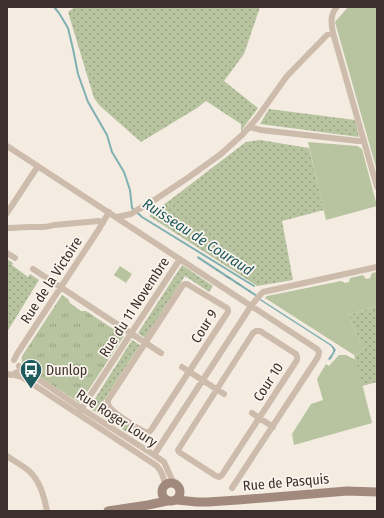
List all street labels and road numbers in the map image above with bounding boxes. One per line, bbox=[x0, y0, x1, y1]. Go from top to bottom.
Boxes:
street label: Rue de la Victoire bbox=[17, 234, 86, 327]
street label: Rue du 11 Novembre bbox=[96, 254, 173, 360]
street label: Cour 9 bbox=[188, 306, 221, 346]
street label: Cour 10 bbox=[250, 360, 287, 405]
street label: Rue Roger Loury bbox=[73, 386, 161, 451]
street label: Rue de Pasquis bbox=[242, 470, 330, 495]

